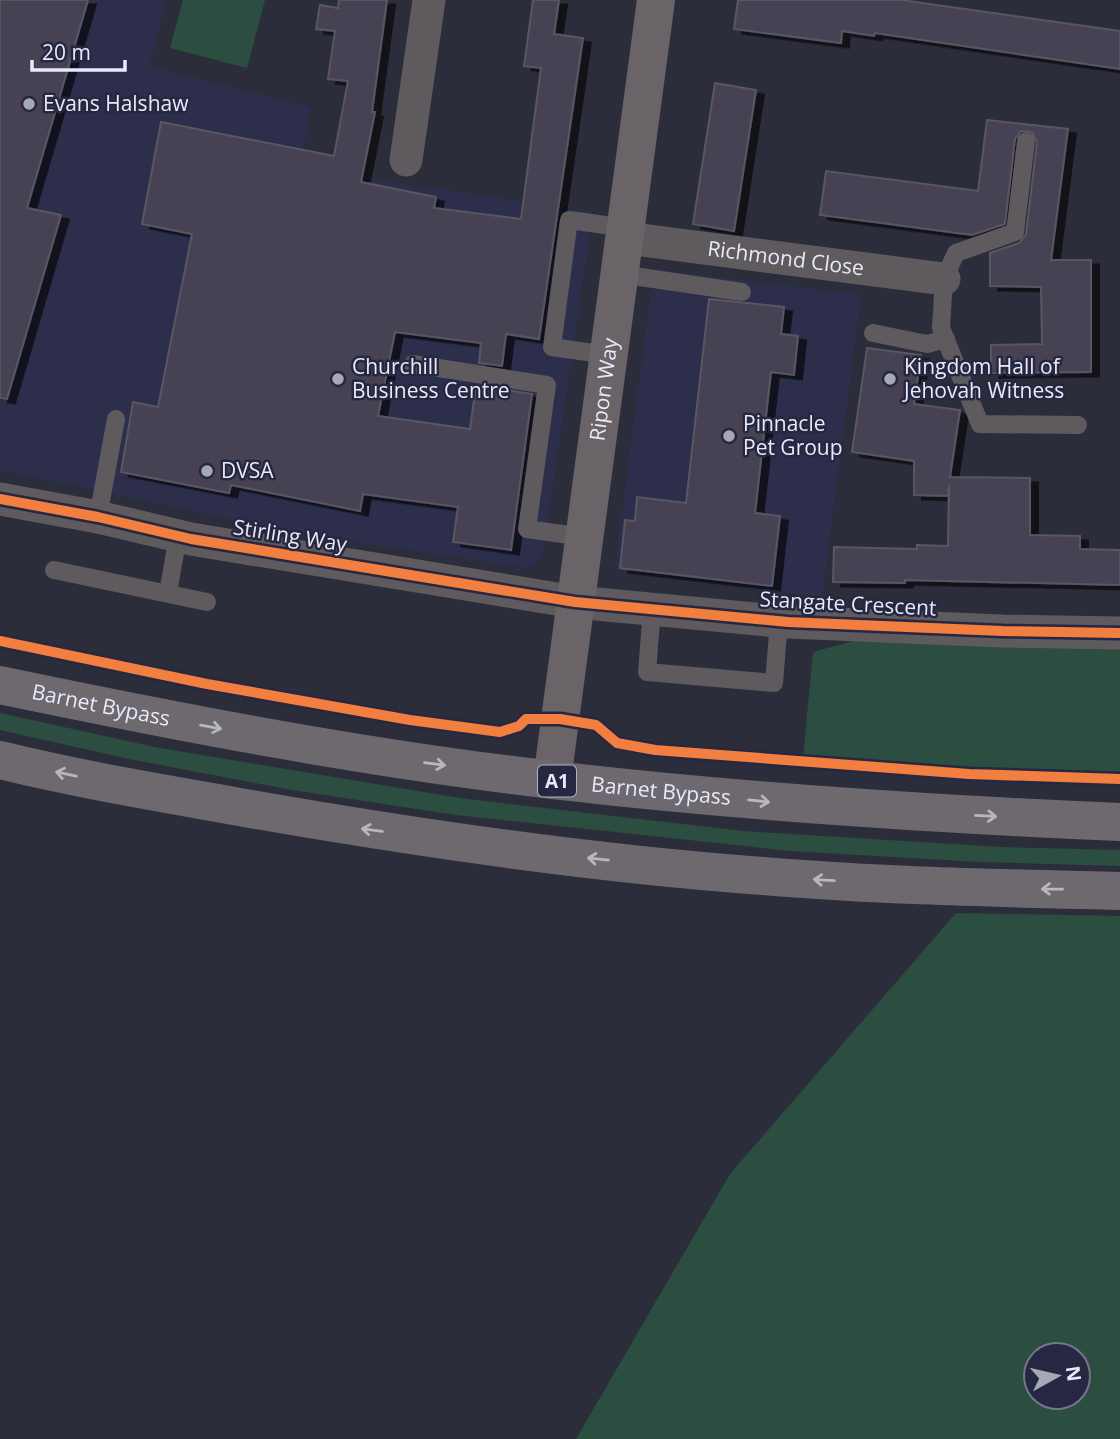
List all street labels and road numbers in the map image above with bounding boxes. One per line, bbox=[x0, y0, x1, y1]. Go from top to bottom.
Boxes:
street label: Richmond Close bbox=[706, 234, 866, 282]
street label: Ripon Way bbox=[582, 336, 624, 443]
street label: Stirling Way bbox=[231, 512, 350, 558]
street label: Stangate Crescent bbox=[759, 584, 937, 622]
street label: Barnet Bypass bbox=[30, 677, 173, 732]
road number: A1 bbox=[538, 766, 576, 796]
street label: Barnet Bypass bbox=[590, 769, 732, 811]

